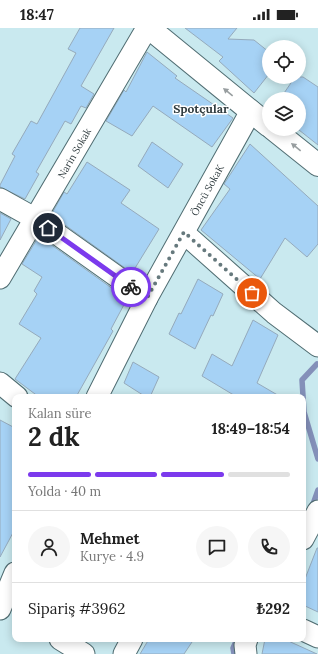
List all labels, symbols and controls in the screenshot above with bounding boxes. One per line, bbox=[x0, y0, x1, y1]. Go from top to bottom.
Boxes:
text: 18:47 bbox=[20, 5, 54, 24]
map controls bbox=[262, 40, 306, 136]
button: locate bbox=[262, 40, 306, 84]
one-way arrow bbox=[222, 88, 233, 97]
button: layers bbox=[262, 92, 306, 136]
district label: Spotçular bbox=[173, 101, 229, 116]
street label: Narin Sokak bbox=[55, 125, 94, 181]
one-way arrow bbox=[290, 143, 301, 151]
street label: Öncü SokaK bbox=[188, 162, 227, 218]
pin bbox=[31, 211, 65, 245]
icon: home bbox=[37, 217, 59, 239]
courier bbox=[111, 267, 151, 307]
icon: bike bbox=[120, 276, 142, 298]
pin bbox=[235, 276, 269, 310]
icon: bag bbox=[241, 282, 263, 304]
text: Kalan süre bbox=[28, 405, 92, 422]
text: 18:49–18:54 bbox=[211, 419, 290, 438]
text: 2 dk bbox=[28, 420, 80, 453]
text: Yolda · 40 m bbox=[28, 483, 101, 500]
button: person bbox=[28, 526, 70, 568]
button: chat bbox=[196, 526, 238, 568]
button: phone bbox=[248, 526, 290, 568]
text: Mehmet bbox=[80, 529, 140, 548]
text: Kurye · 4.9 bbox=[80, 548, 144, 565]
text: Sipariş #3962 bbox=[28, 599, 125, 618]
text: ₺292 bbox=[256, 599, 290, 618]

